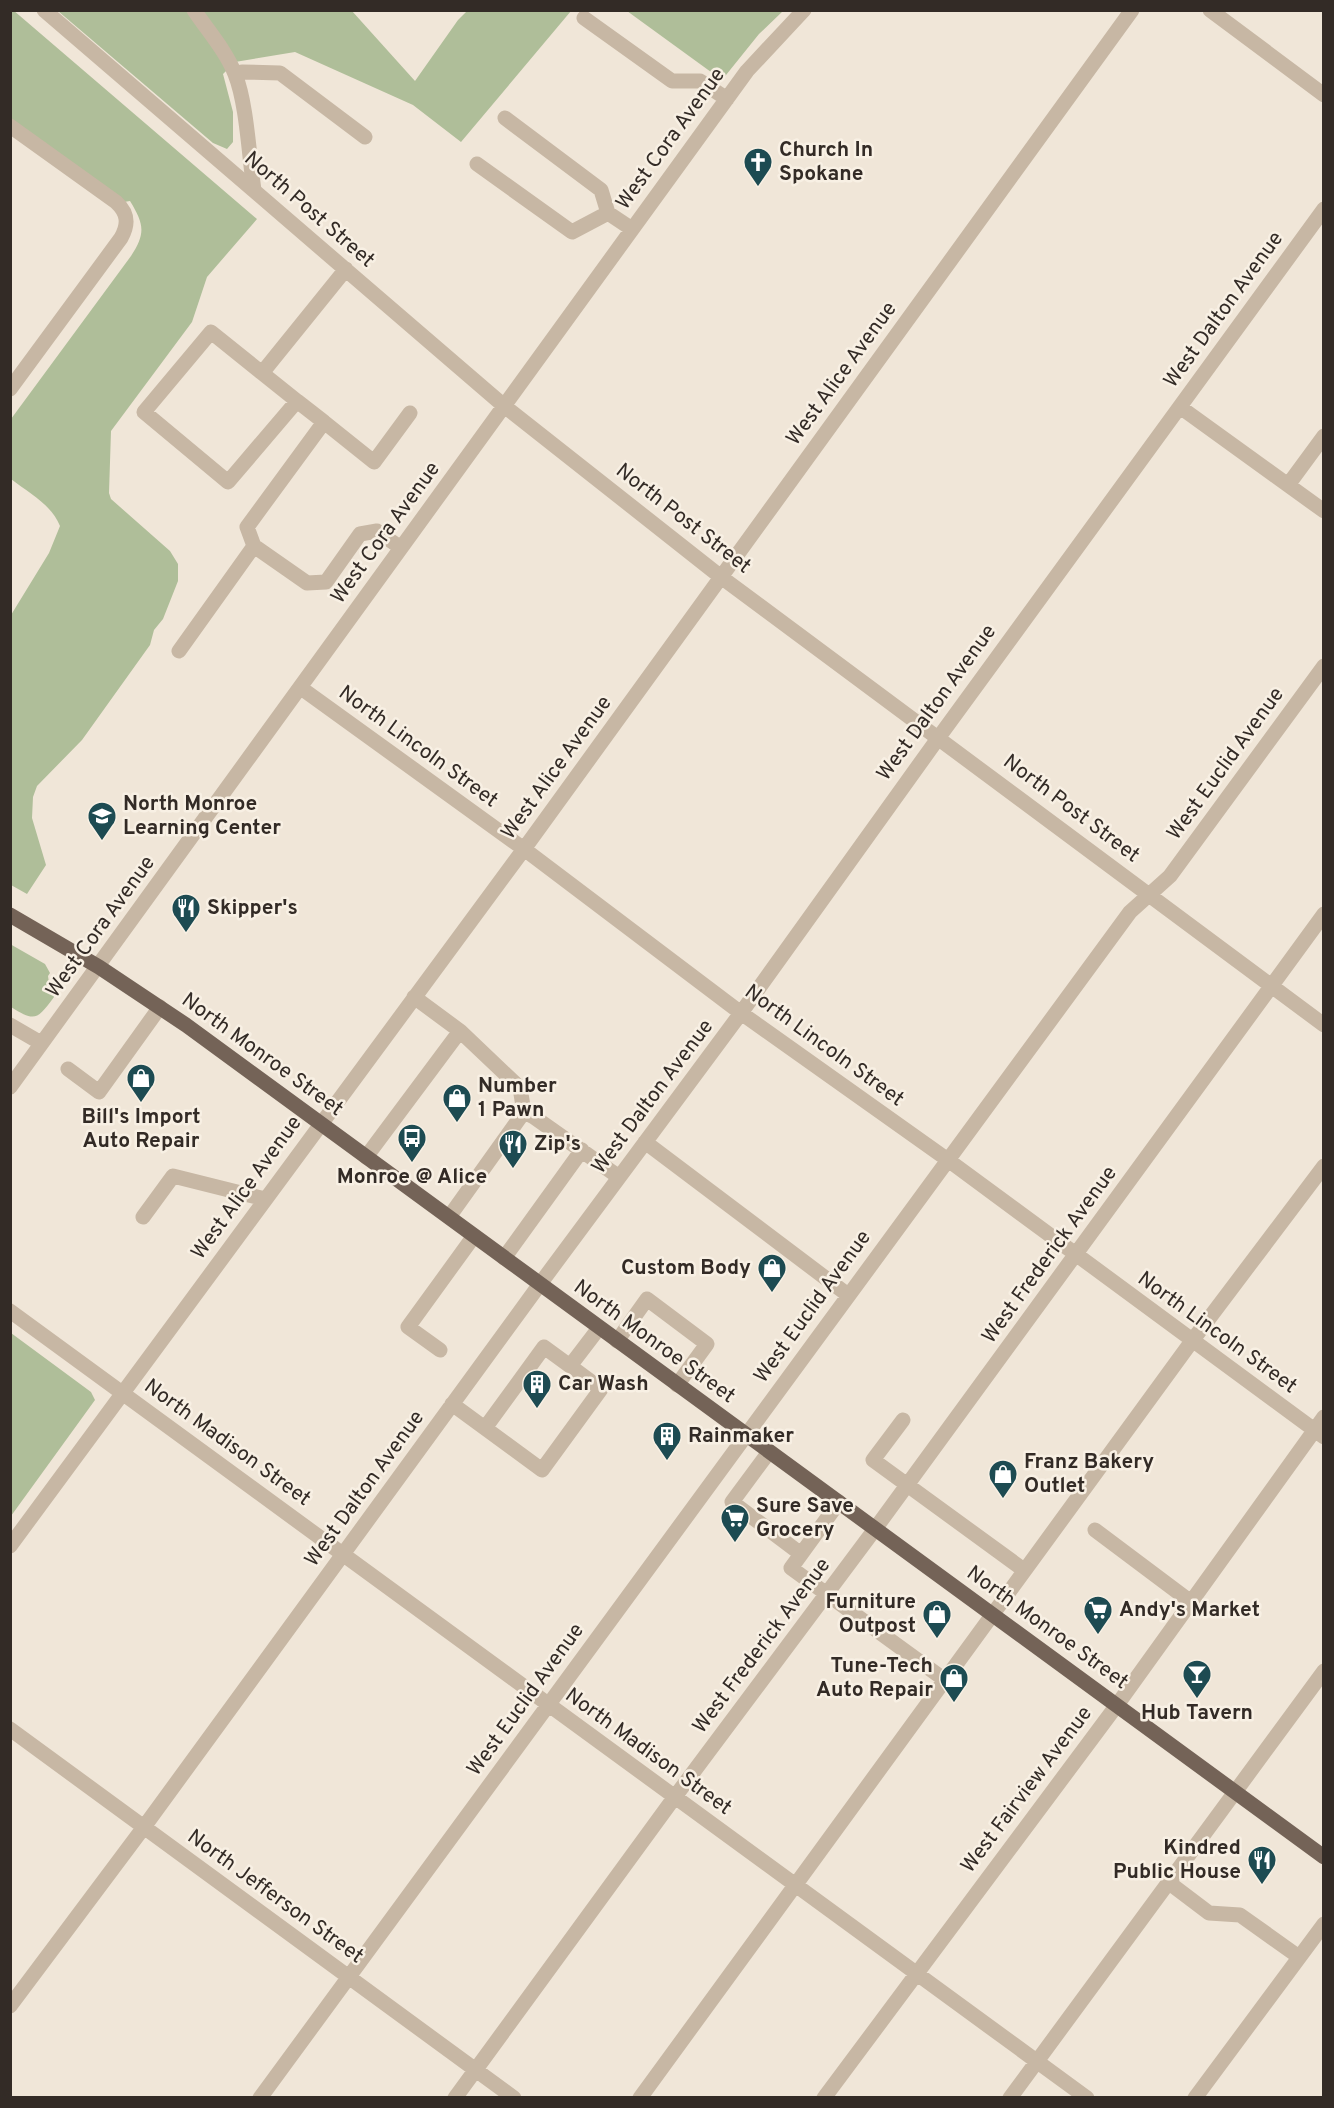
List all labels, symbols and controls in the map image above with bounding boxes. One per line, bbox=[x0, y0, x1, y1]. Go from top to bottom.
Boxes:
street label: West Cora Avenue bbox=[610, 63, 732, 215]
place label: Church In Spokane bbox=[779, 137, 873, 188]
street label: North Post Street bbox=[238, 146, 380, 274]
church icon: Church In Spokane bbox=[742, 146, 774, 188]
street label: West Dalton Avenue bbox=[1158, 227, 1290, 393]
street label: West Alice Avenue bbox=[781, 297, 903, 451]
street label: West Cora Avenue bbox=[325, 457, 447, 609]
street label: North Post Street bbox=[610, 458, 756, 580]
street label: West Dalton Avenue bbox=[871, 620, 1003, 786]
street label: North Lincoln Street bbox=[333, 680, 503, 814]
street label: West Euclid Avenue bbox=[1161, 682, 1291, 846]
street label: West Alice Avenue bbox=[496, 691, 618, 845]
street label: North Post Street bbox=[997, 749, 1145, 869]
place label: North Monroe Learning Center bbox=[123, 791, 281, 842]
school or university icon: North Monroe Learning Center bbox=[86, 800, 118, 842]
street label: West Cora Avenue bbox=[40, 851, 162, 1003]
restaurant icon: Skipper's bbox=[170, 892, 202, 934]
place label: Skipper's bbox=[207, 895, 298, 922]
street label: North Lincoln Street bbox=[739, 979, 909, 1113]
street label: North Monroe Street bbox=[176, 987, 348, 1123]
street label: West Dalton Avenue bbox=[586, 1014, 720, 1180]
shop icon: Bill's Import Auto Repair bbox=[125, 1062, 157, 1104]
place label: Number 1 Pawn bbox=[478, 1073, 557, 1124]
shop icon: Number 1 Pawn bbox=[441, 1082, 473, 1124]
place label: Bill's Import Auto Repair bbox=[81, 1104, 201, 1155]
street label: West Alice Avenue bbox=[186, 1111, 308, 1265]
bus stop icon: Monroe @ Alice bbox=[396, 1122, 428, 1164]
restaurant icon: Zip's bbox=[497, 1128, 529, 1170]
place label: Zip's bbox=[534, 1131, 581, 1158]
street label: West Frederick Avenue bbox=[976, 1161, 1124, 1349]
place label: Monroe @ Alice bbox=[337, 1164, 487, 1191]
street label: West Euclid Avenue bbox=[748, 1225, 878, 1389]
shop icon: Custom Body bbox=[756, 1252, 788, 1294]
place label: Custom Body bbox=[621, 1255, 751, 1282]
street label: North Lincoln Street bbox=[1132, 1266, 1302, 1400]
street label: North Monroe Street bbox=[568, 1274, 740, 1410]
building icon: Car Wash bbox=[521, 1368, 553, 1410]
place label: Car Wash bbox=[558, 1371, 649, 1398]
street label: North Madison Street bbox=[138, 1373, 316, 1513]
street label: West Dalton Avenue bbox=[299, 1406, 431, 1572]
building icon: Rainmaker bbox=[651, 1420, 683, 1462]
place label: Rainmaker bbox=[688, 1423, 794, 1450]
place label: Franz Bakery Outlet bbox=[1024, 1449, 1154, 1500]
shop icon: Franz Bakery Outlet bbox=[987, 1458, 1019, 1500]
place label: Sure Save Grocery bbox=[756, 1493, 854, 1544]
supermarket icon: Sure Save Grocery bbox=[719, 1502, 751, 1544]
street label: West Frederick Avenue bbox=[687, 1553, 837, 1739]
street label: North Monroe Street bbox=[961, 1560, 1133, 1696]
place label: Furniture Outpost bbox=[826, 1589, 916, 1640]
supermarket icon: Andy's Market bbox=[1082, 1594, 1114, 1636]
place label: Andy's Market bbox=[1119, 1597, 1260, 1624]
shop icon: Furniture Outpost bbox=[921, 1598, 953, 1640]
street label: West Euclid Avenue bbox=[461, 1618, 591, 1782]
place label: Tune-Tech Auto Repair bbox=[816, 1653, 933, 1704]
bar icon: Hub Tavern bbox=[1181, 1658, 1213, 1700]
shop icon: Tune-Tech Auto Repair bbox=[938, 1662, 970, 1704]
street label: North Madison Street bbox=[559, 1682, 737, 1822]
place label: Hub Tavern bbox=[1141, 1700, 1253, 1727]
street label: West Fairview Avenue bbox=[955, 1701, 1099, 1879]
street label: North Jefferson Street bbox=[182, 1824, 368, 1970]
place label: Kindred Public House bbox=[1113, 1835, 1241, 1886]
restaurant icon: Kindred Public House bbox=[1246, 1844, 1278, 1886]

